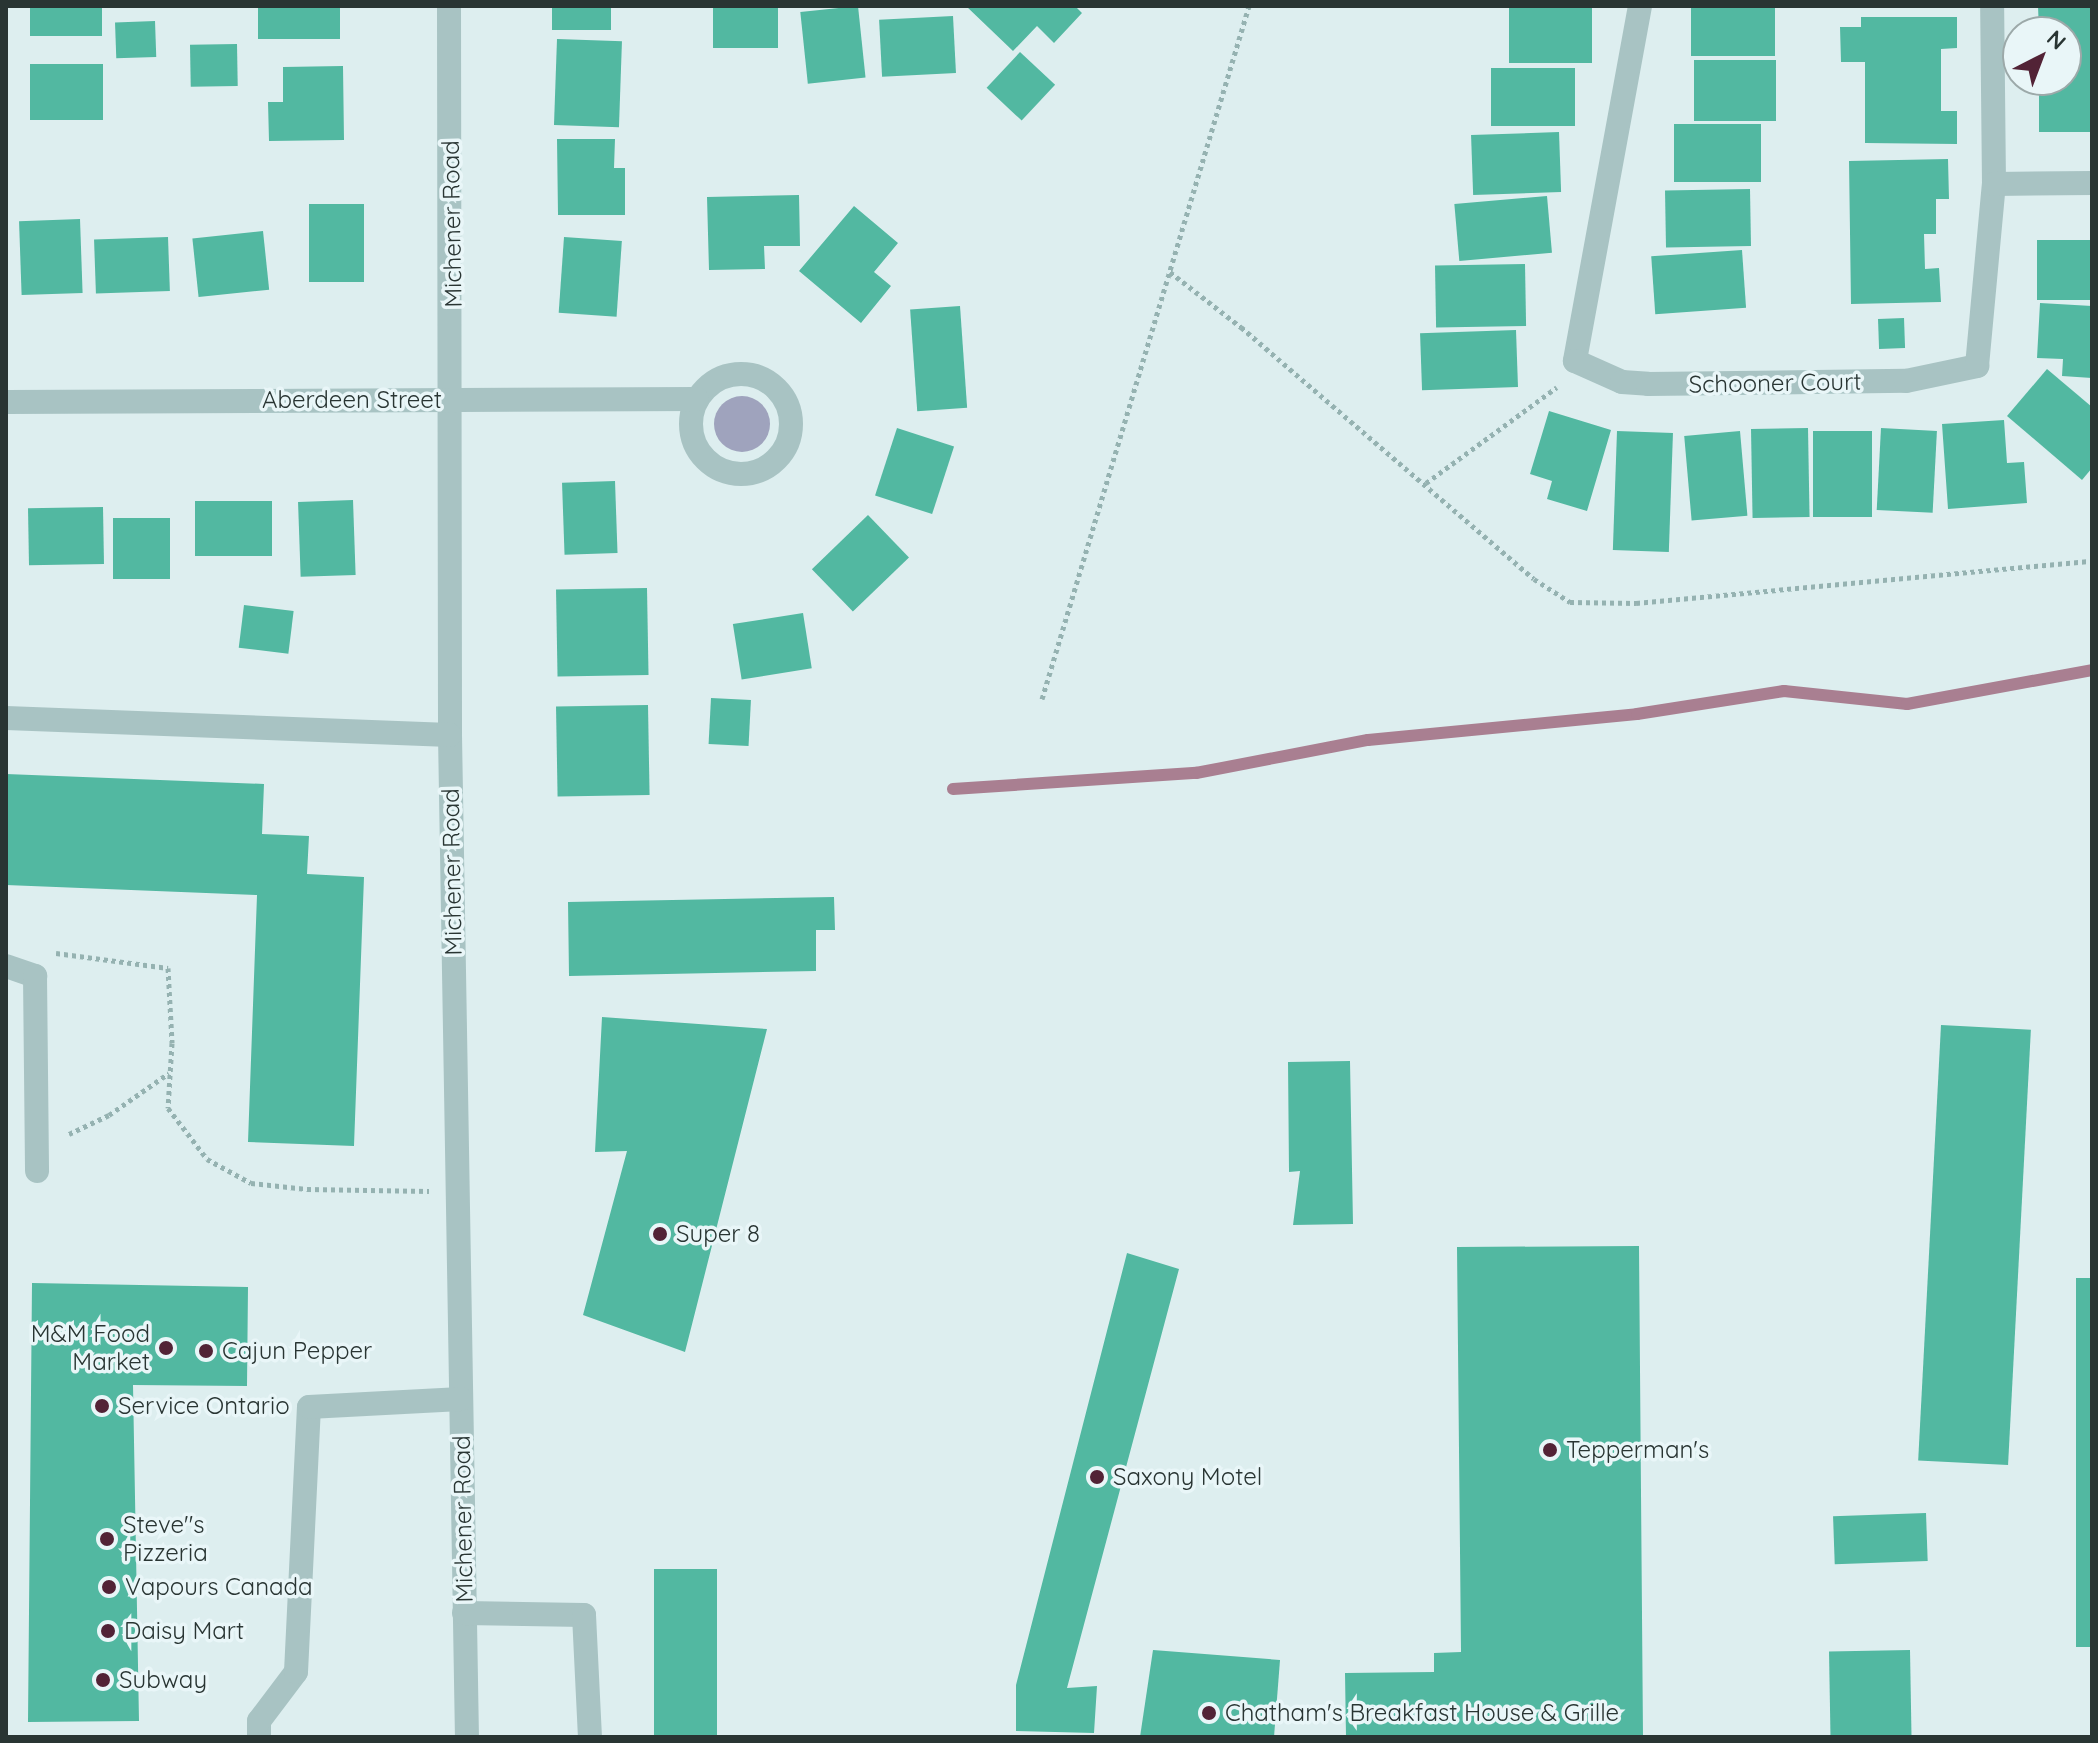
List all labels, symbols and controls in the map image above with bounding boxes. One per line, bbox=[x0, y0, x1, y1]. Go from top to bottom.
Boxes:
north arrow bbox=[2002, 16, 2082, 96]
text: N bbox=[2041, 24, 2072, 55]
street label: Michener Road bbox=[436, 140, 468, 308]
street label: Schooner Court bbox=[1688, 367, 1862, 399]
street label: Aberdeen Street bbox=[262, 386, 442, 414]
street label: Michener Road bbox=[436, 788, 468, 956]
place label: Super 8 bbox=[676, 1220, 760, 1248]
marker: Super 8 bbox=[651, 1225, 669, 1243]
place label: M&M Food Market bbox=[31, 1320, 150, 1376]
place label: Cajun Pepper bbox=[222, 1337, 372, 1365]
marker: M&M Food Market bbox=[157, 1339, 175, 1357]
marker: Cajun Pepper bbox=[197, 1342, 215, 1360]
place label: Service Ontario bbox=[118, 1392, 290, 1420]
marker: Service Ontario bbox=[93, 1397, 111, 1415]
street label: Michener Road bbox=[447, 1435, 479, 1603]
place label: Tepperman's bbox=[1566, 1436, 1709, 1464]
marker: Tepperman's bbox=[1541, 1441, 1559, 1459]
place label: Saxony Motel bbox=[1113, 1463, 1262, 1491]
marker: Saxony Motel bbox=[1088, 1468, 1106, 1486]
place label: Steve''s Pizzeria bbox=[123, 1511, 208, 1567]
marker: Steve''s Pizzeria bbox=[98, 1530, 116, 1548]
place label: Vapours Canada bbox=[125, 1573, 313, 1601]
marker: Vapours Canada bbox=[100, 1578, 118, 1596]
place label: Daisy Mart bbox=[124, 1617, 244, 1645]
marker: Daisy Mart bbox=[99, 1622, 117, 1640]
place label: Subway bbox=[119, 1666, 207, 1694]
marker: Subway bbox=[94, 1671, 112, 1689]
place label: Chatham's Breakfast House & Grille bbox=[1225, 1699, 1619, 1727]
marker: Chatham's Breakfast House & Grille bbox=[1200, 1704, 1218, 1722]

